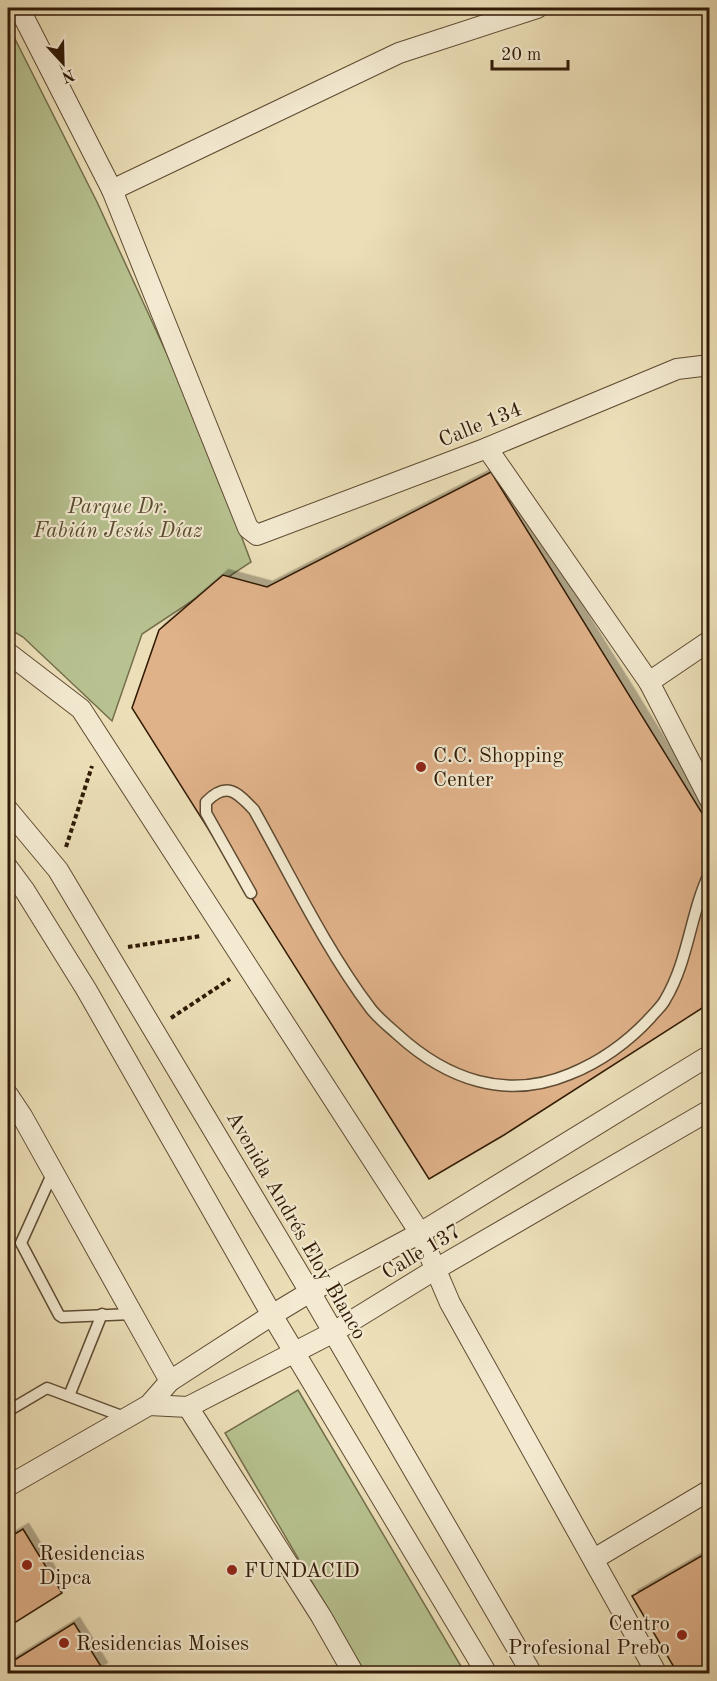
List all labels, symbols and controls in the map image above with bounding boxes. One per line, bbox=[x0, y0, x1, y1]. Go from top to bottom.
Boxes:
north arrow bbox=[33, 33, 93, 93]
scale bar bbox=[492, 33, 568, 71]
text: 20 m bbox=[501, 46, 541, 64]
text: N bbox=[58, 65, 77, 85]
street label: Calle 134 bbox=[436, 399, 525, 452]
park label: Parque Dr. Fabián Jesús Díaz bbox=[32, 497, 203, 542]
place label: C.C. Shopping Center bbox=[433, 746, 564, 791]
marker: C.C. Shopping Center bbox=[414, 760, 428, 774]
street label: Avenida Andrés Eloy Blanco bbox=[222, 1108, 370, 1343]
street label: Calle 137 bbox=[379, 1221, 465, 1284]
place label: Residencias Dipca bbox=[39, 1544, 145, 1589]
marker: Residencias Dipca bbox=[20, 1558, 34, 1572]
place label: FUNDACID bbox=[244, 1561, 360, 1582]
marker: FUNDACID bbox=[225, 1563, 239, 1577]
place label: Centro Profesional Prebo bbox=[508, 1614, 670, 1659]
marker: Centro Profesional Prebo bbox=[675, 1628, 689, 1642]
place label: Residencias Moises bbox=[76, 1634, 249, 1655]
marker: Residencias Moises bbox=[57, 1636, 71, 1650]

